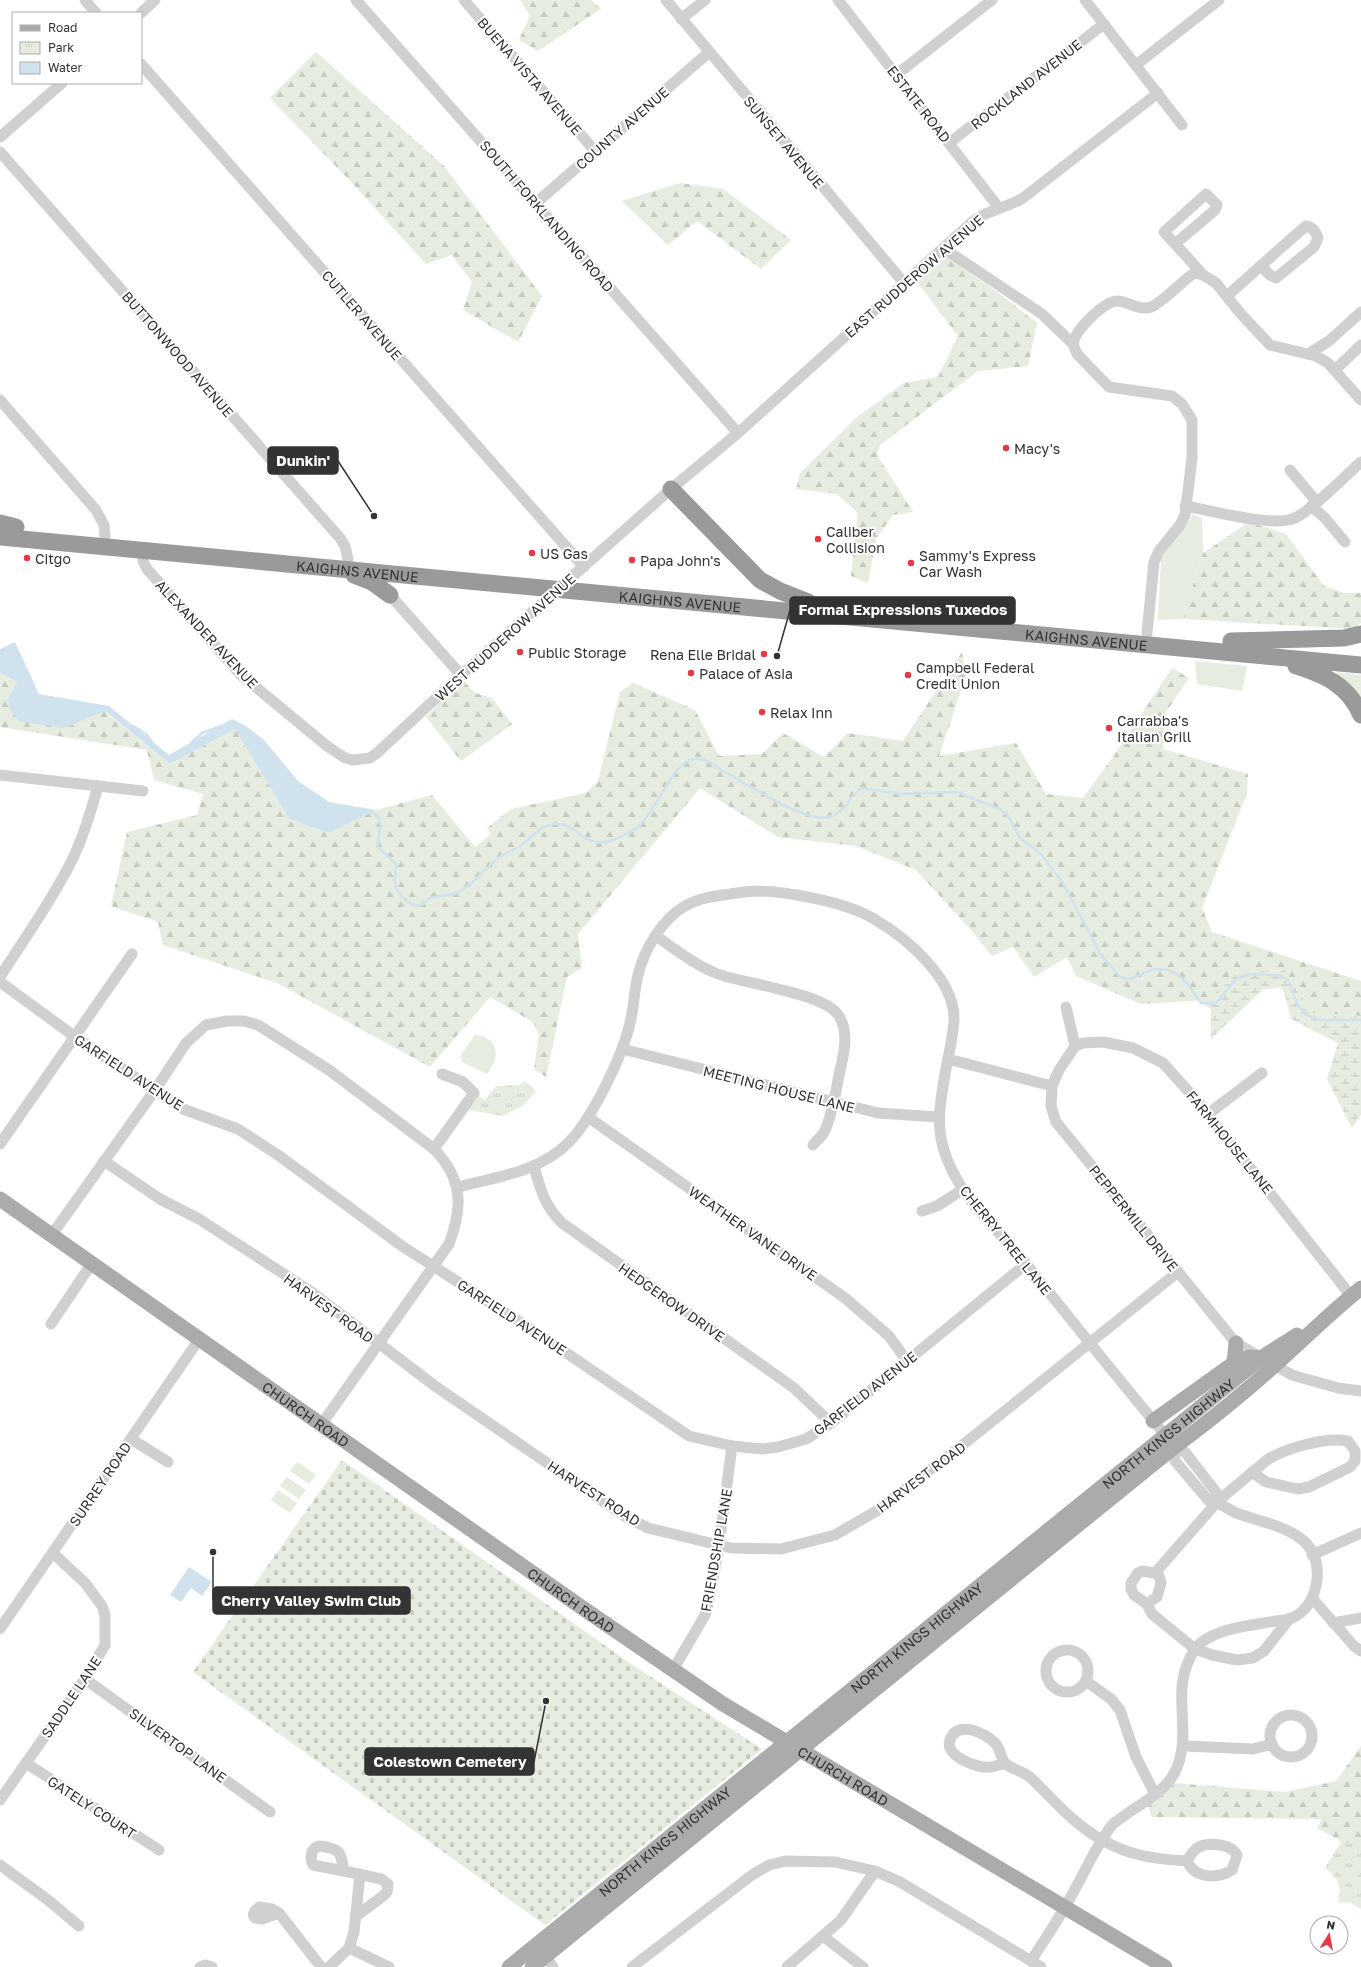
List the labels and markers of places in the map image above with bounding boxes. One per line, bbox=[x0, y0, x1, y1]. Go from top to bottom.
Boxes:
place label: Macy's bbox=[1014, 440, 1060, 457]
marker: Macy's bbox=[1001, 443, 1011, 453]
callout: Dunkin' bbox=[268, 447, 338, 474]
place label: Caliber Collision bbox=[826, 523, 885, 556]
marker: Caliber Collision bbox=[813, 534, 823, 544]
place label: US Gas bbox=[540, 545, 588, 562]
place label: Sammy's Express Car Wash bbox=[919, 547, 1036, 580]
marker: US Gas bbox=[527, 548, 537, 558]
place label: Citgo bbox=[35, 550, 71, 567]
place label: Papa John's bbox=[640, 552, 721, 569]
marker: Citgo bbox=[22, 553, 32, 563]
marker: Papa John's bbox=[627, 555, 637, 565]
marker: Sammy's Express Car Wash bbox=[906, 558, 916, 568]
callout: Formal Expressions Tuxedos bbox=[790, 597, 1015, 624]
place label: Public Storage bbox=[528, 644, 626, 661]
place label: Rena Elle Bridal bbox=[650, 646, 756, 663]
marker: Public Storage bbox=[515, 647, 525, 657]
marker: Rena Elle Bridal bbox=[759, 649, 769, 659]
place label: Campbell Federal Credit Union bbox=[916, 659, 1034, 692]
place label: Palace of Asia bbox=[699, 665, 793, 682]
marker: Palace of Asia bbox=[686, 668, 696, 678]
marker: Campbell Federal Credit Union bbox=[903, 670, 913, 680]
place label: Relax Inn bbox=[770, 704, 833, 721]
marker: Relax Inn bbox=[757, 707, 767, 717]
place label: Carrabba's Italian Grill bbox=[1117, 712, 1191, 745]
marker: Carrabba's Italian Grill bbox=[1104, 723, 1114, 733]
callout: Cherry Valley Swim Club bbox=[213, 1587, 410, 1614]
callout: Colestown Cemetery bbox=[365, 1748, 534, 1775]

